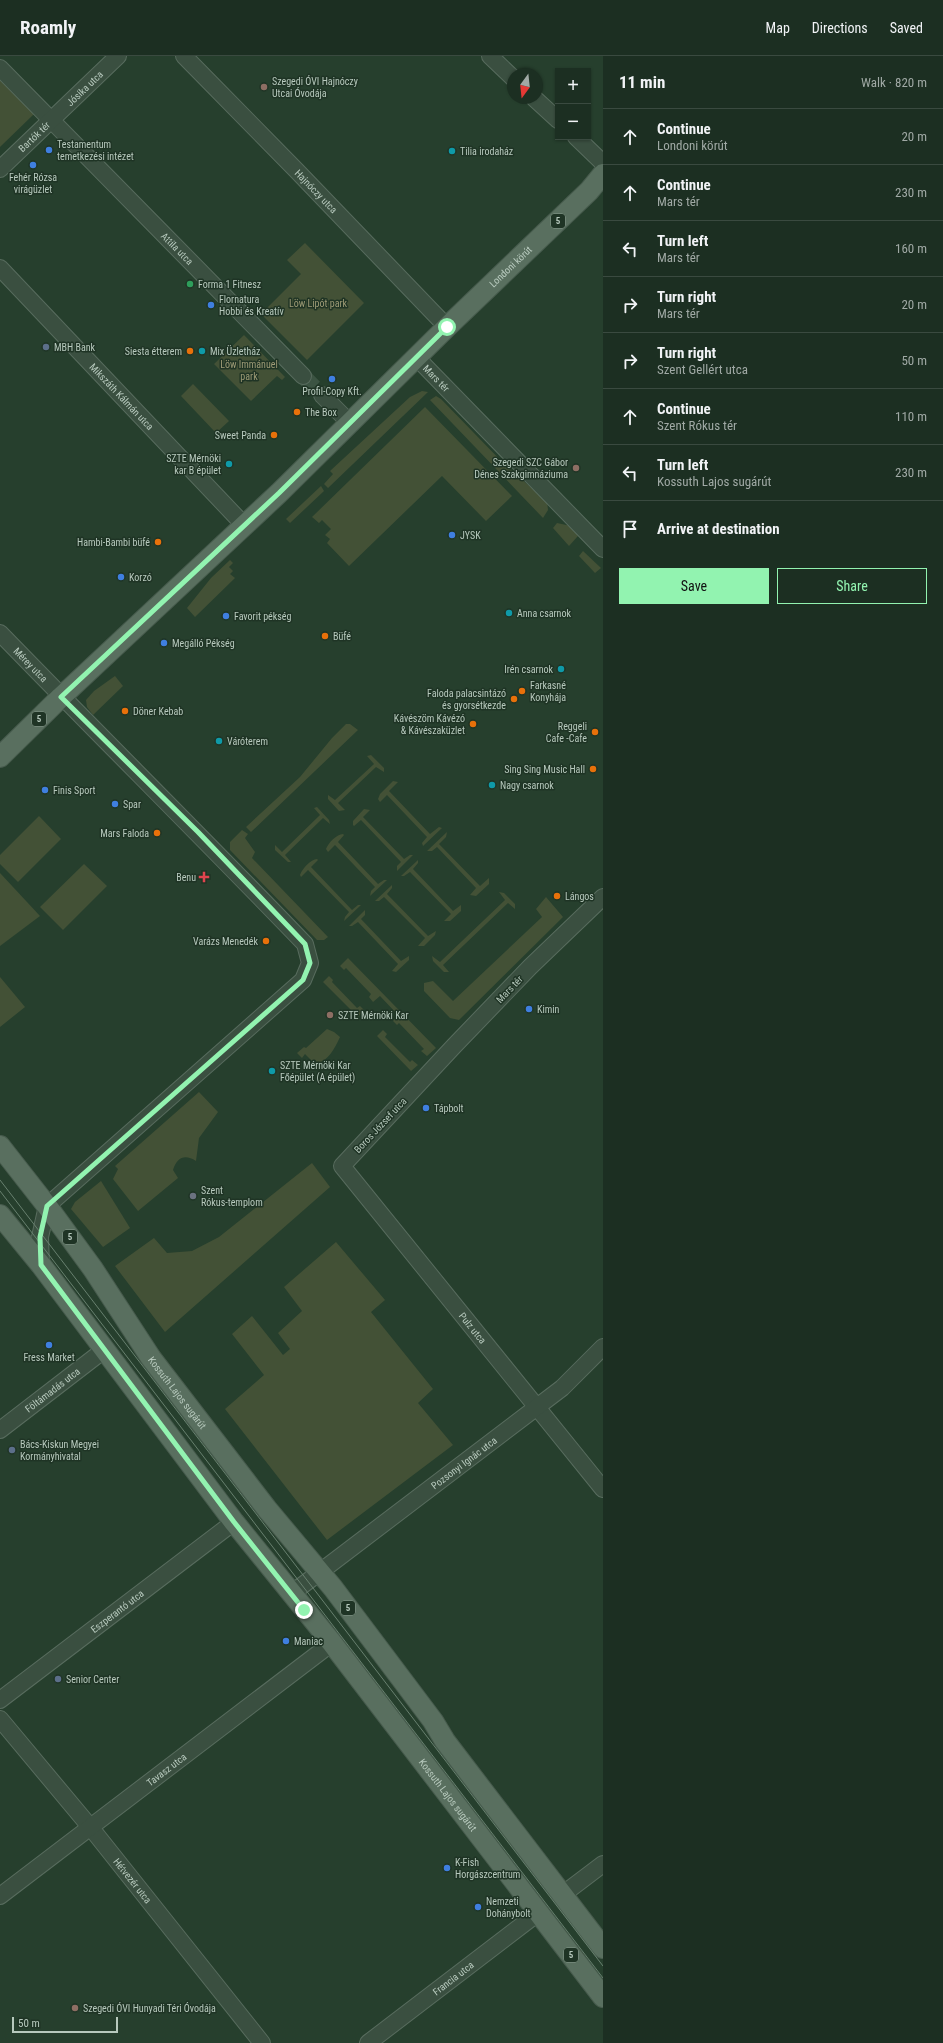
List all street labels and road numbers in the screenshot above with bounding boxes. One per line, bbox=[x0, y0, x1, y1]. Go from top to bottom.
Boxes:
street label: Jósika utca bbox=[65, 69, 105, 108]
street label: Bartók tér bbox=[16, 119, 52, 154]
street label: Hajnóczy utca bbox=[293, 167, 339, 215]
road number: 5 bbox=[551, 214, 565, 228]
street label: Attila utca bbox=[159, 230, 195, 267]
street label: Londoni körút bbox=[487, 244, 534, 290]
street label: Mikszáth Kálmán utca bbox=[87, 361, 156, 432]
street label: Mars tér bbox=[421, 363, 452, 394]
street label: Mérey utca bbox=[11, 645, 50, 684]
road number: 5 bbox=[32, 712, 46, 726]
street label: Mars tér bbox=[494, 974, 525, 1005]
street label: Boros József utca bbox=[352, 1095, 409, 1155]
road number: 5 bbox=[63, 1230, 77, 1244]
street label: Pulz utca bbox=[457, 1310, 488, 1346]
street label: Kossuth Lajos sugárút bbox=[146, 1355, 208, 1431]
street label: Föltámadás utca bbox=[23, 1366, 82, 1415]
street label: Pozsonyi Ignác utca bbox=[429, 1435, 499, 1491]
street label: Eszperantó utca bbox=[89, 1588, 146, 1635]
road number: 5 bbox=[341, 1601, 355, 1615]
street label: Tavasz utca bbox=[145, 1751, 189, 1788]
street label: Kossuth Lajos sugárút bbox=[417, 1757, 479, 1834]
street label: Hétvezér utca bbox=[111, 1856, 154, 1906]
road number: 5 bbox=[564, 1948, 578, 1962]
street label: Francia utca bbox=[431, 1959, 476, 1997]

